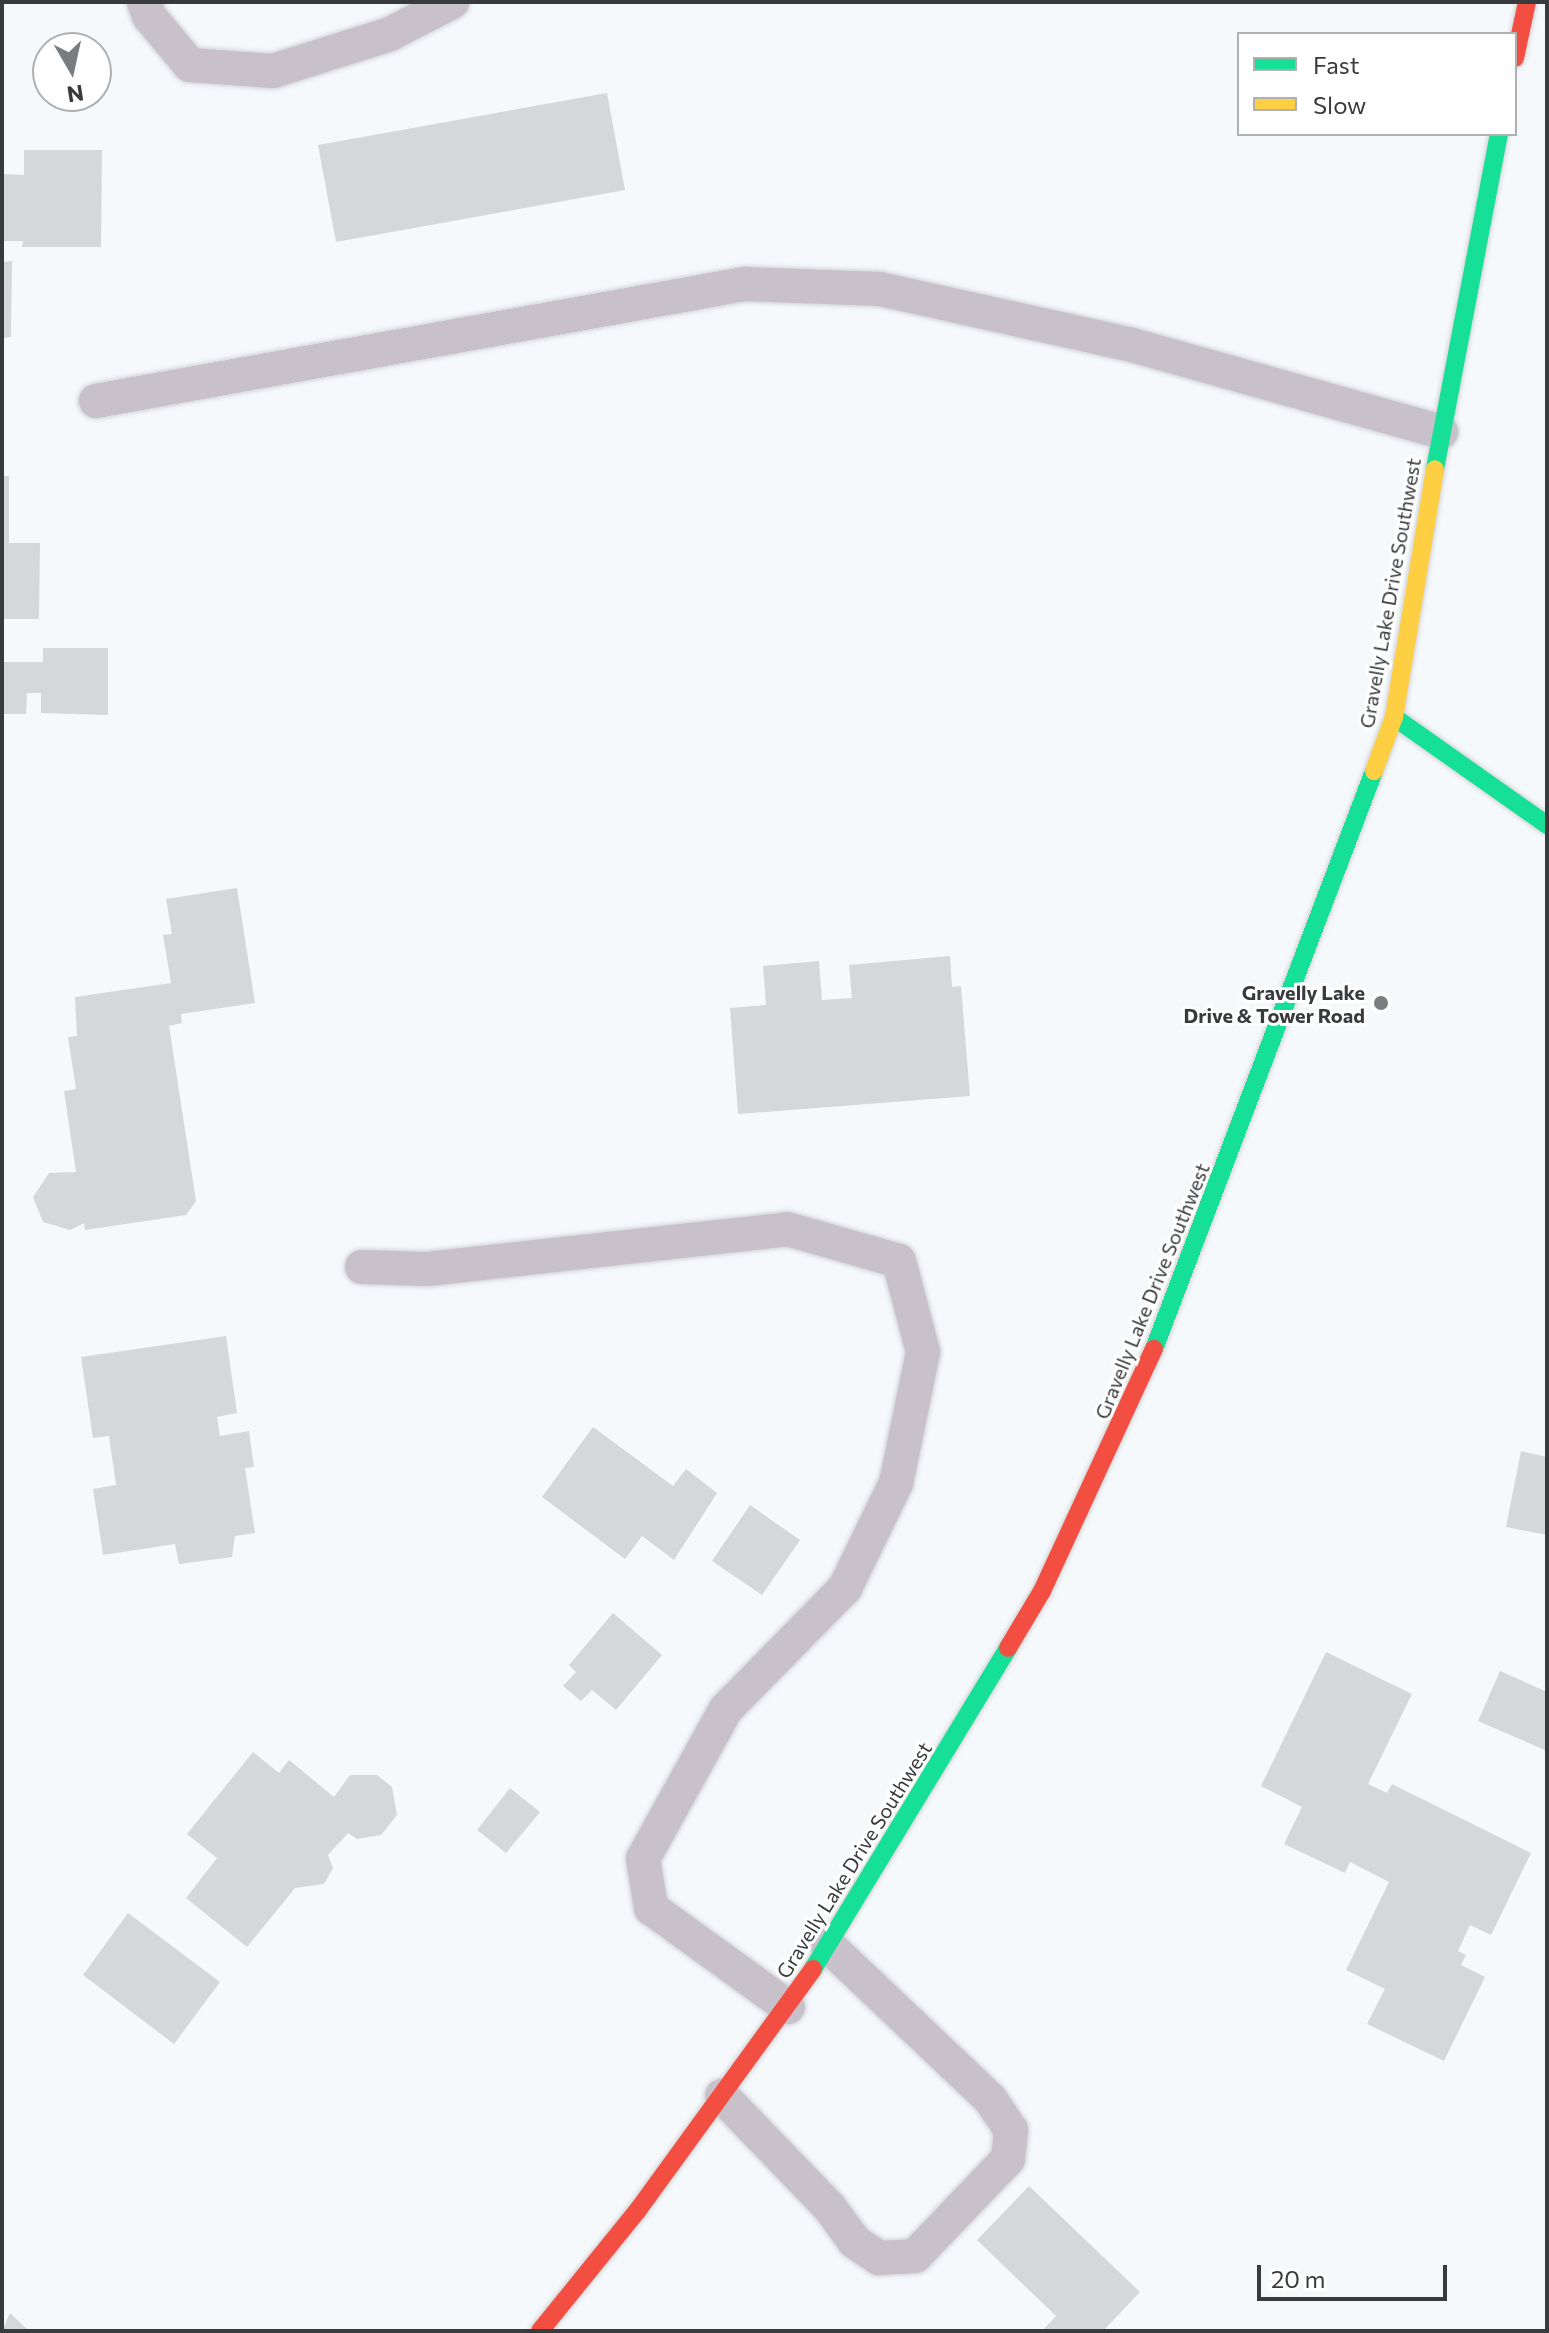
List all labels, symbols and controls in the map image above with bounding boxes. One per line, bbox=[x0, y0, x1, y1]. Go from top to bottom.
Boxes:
north arrow bbox=[32, 32, 112, 112]
legend bbox=[1237, 32, 1517, 136]
text: Fast bbox=[1313, 50, 1360, 79]
text: N bbox=[65, 80, 86, 109]
text: Slow bbox=[1313, 90, 1366, 119]
street label: Gravelly Lake Drive Southwest bbox=[1354, 456, 1426, 730]
place label: Gravelly Lake Drive & Tower Road bbox=[1184, 980, 1365, 1027]
marker: Gravelly Lake Drive & Tower Road bbox=[1372, 994, 1390, 1012]
street label: Gravelly Lake Drive Southwest bbox=[1090, 1159, 1214, 1423]
street label: Gravelly Lake Drive Southwest bbox=[771, 1737, 937, 1983]
scale bar bbox=[1261, 2249, 1451, 2299]
text: 20 m bbox=[1271, 2264, 1325, 2293]

